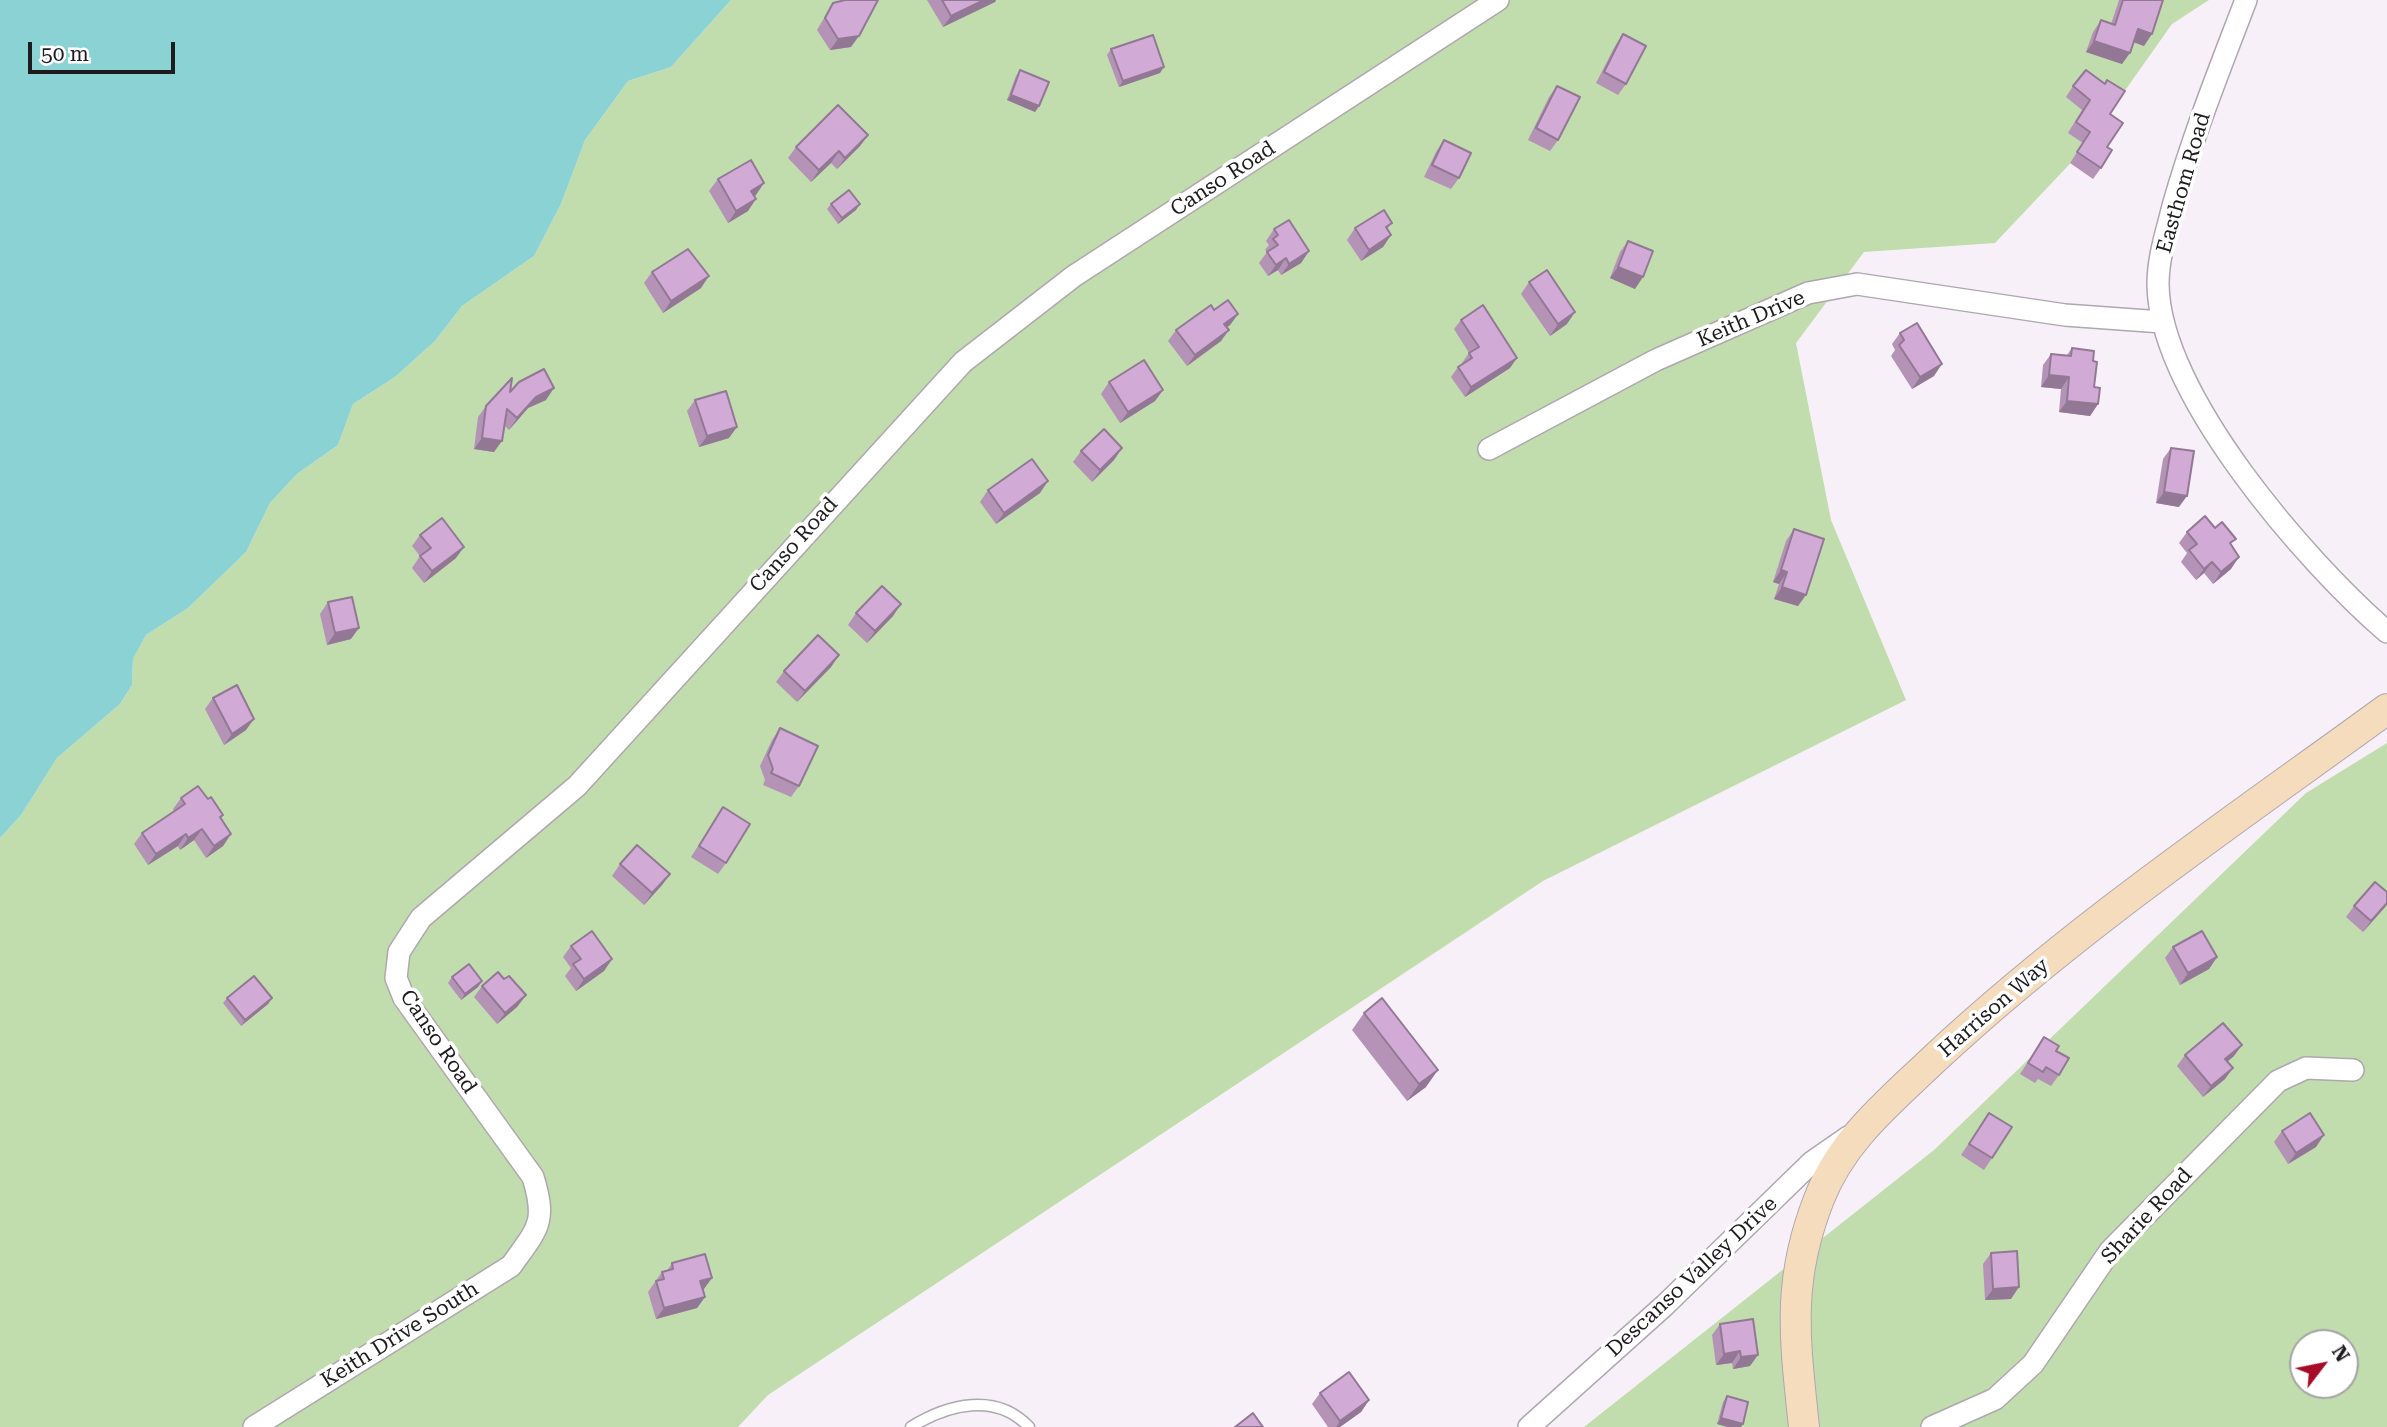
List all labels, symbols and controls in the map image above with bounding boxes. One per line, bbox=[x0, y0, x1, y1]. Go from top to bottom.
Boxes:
scale bar bbox=[32, 28, 178, 72]
text: 50 m bbox=[41, 42, 89, 66]
street label: Easthom Road bbox=[2152, 110, 2216, 256]
street label: Canso Road bbox=[1166, 136, 1280, 222]
street label: Keith Drive bbox=[1693, 285, 1809, 353]
street label: Canso Road bbox=[745, 492, 843, 598]
street label: Harrison Way bbox=[1934, 953, 2054, 1063]
street label: Canso Road bbox=[394, 985, 482, 1099]
street label: Sharie Road bbox=[2096, 1163, 2198, 1269]
street label: Descanso Valley Drive bbox=[1601, 1191, 1783, 1363]
street label: Keith Drive South bbox=[317, 1276, 483, 1394]
north arrow bbox=[2289, 1329, 2359, 1399]
text: N bbox=[2327, 1341, 2354, 1366]

